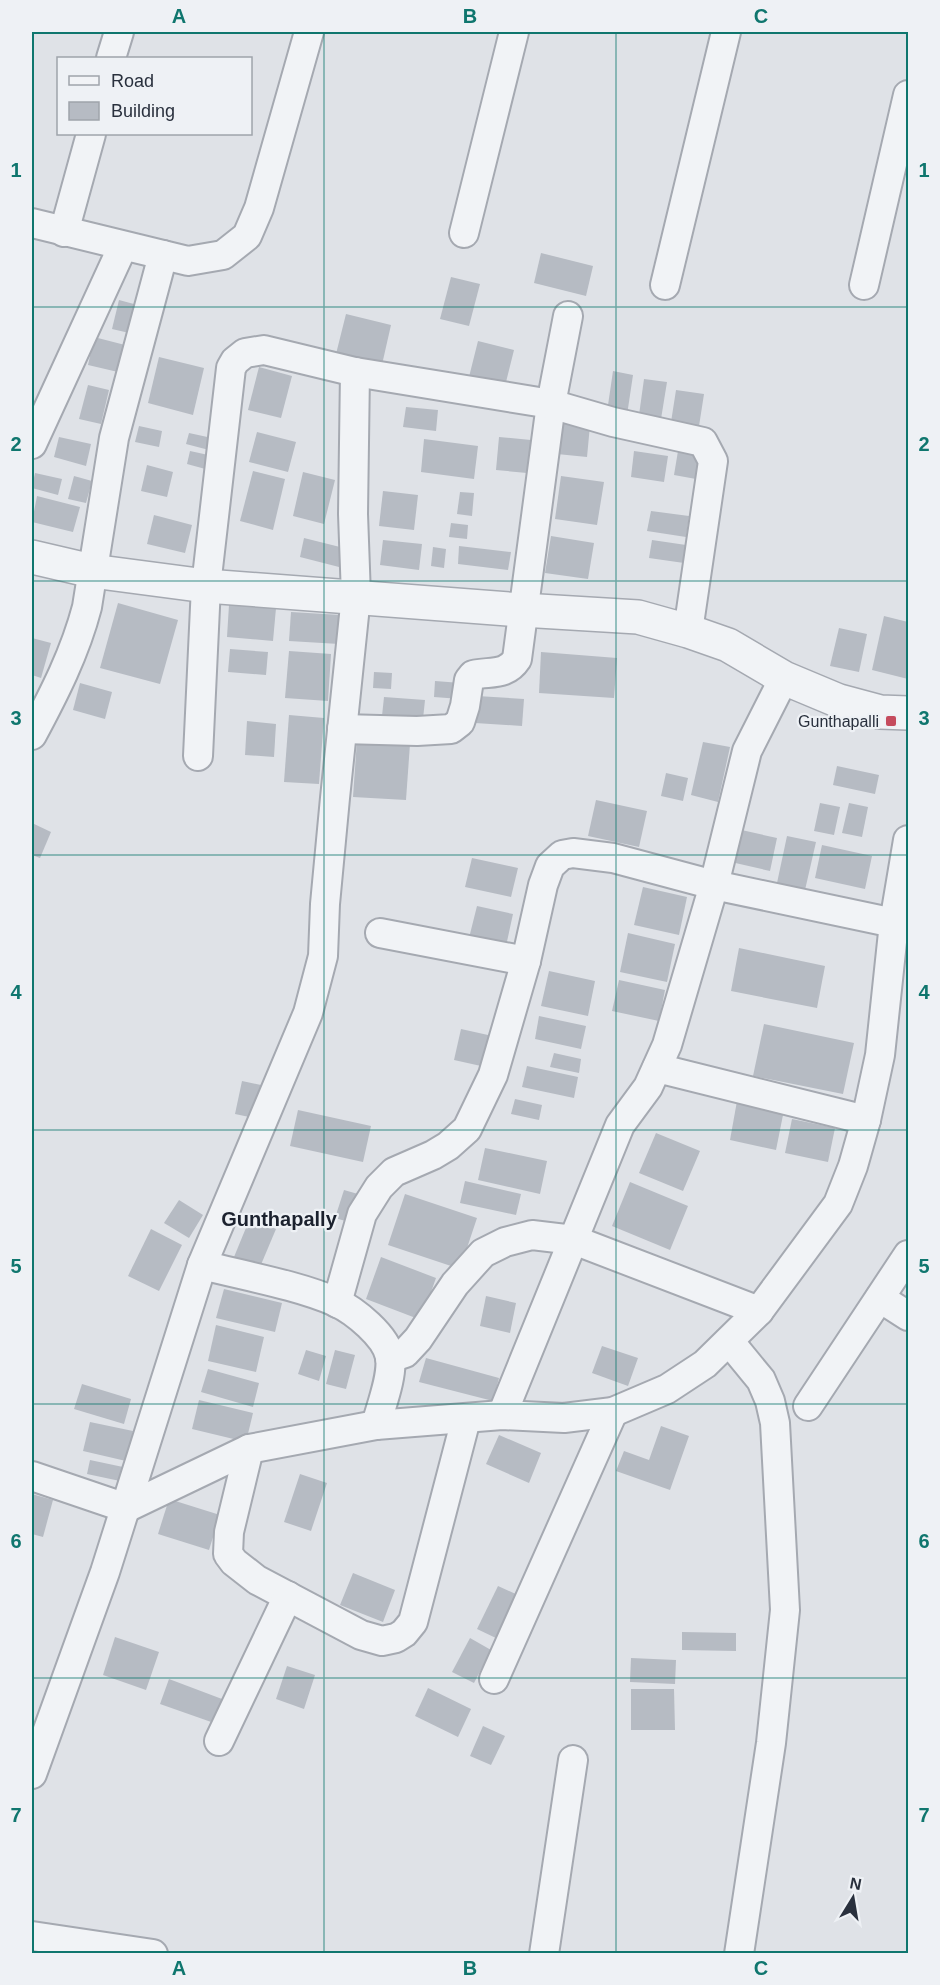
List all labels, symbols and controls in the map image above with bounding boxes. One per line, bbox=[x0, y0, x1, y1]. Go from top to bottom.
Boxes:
text: A bbox=[172, 5, 186, 27]
text: B bbox=[463, 5, 477, 27]
text: C bbox=[754, 5, 768, 27]
legend bbox=[57, 57, 252, 135]
text: Road bbox=[111, 71, 154, 91]
text: Building bbox=[111, 101, 175, 121]
text: 1 bbox=[10, 159, 22, 181]
text: 1 bbox=[918, 159, 930, 181]
text: 2 bbox=[10, 433, 22, 455]
text: 2 bbox=[918, 433, 930, 455]
text: 3 bbox=[10, 707, 22, 729]
text: 3 bbox=[918, 707, 930, 729]
place label: Gunthapalli bbox=[798, 713, 879, 730]
marker: Gunthapalli bbox=[884, 714, 898, 728]
text: 4 bbox=[10, 981, 22, 1003]
text: 4 bbox=[918, 981, 930, 1003]
district label: Gunthapally bbox=[221, 1208, 338, 1230]
text: 5 bbox=[10, 1255, 22, 1277]
text: 5 bbox=[918, 1255, 930, 1277]
text: 6 bbox=[10, 1530, 22, 1552]
text: 6 bbox=[918, 1530, 930, 1552]
text: 7 bbox=[10, 1804, 22, 1826]
text: 7 bbox=[918, 1804, 930, 1826]
north arrow bbox=[823, 1868, 883, 1928]
text: N bbox=[848, 1874, 863, 1893]
text: A bbox=[172, 1957, 186, 1979]
text: B bbox=[463, 1957, 477, 1979]
text: C bbox=[754, 1957, 768, 1979]

